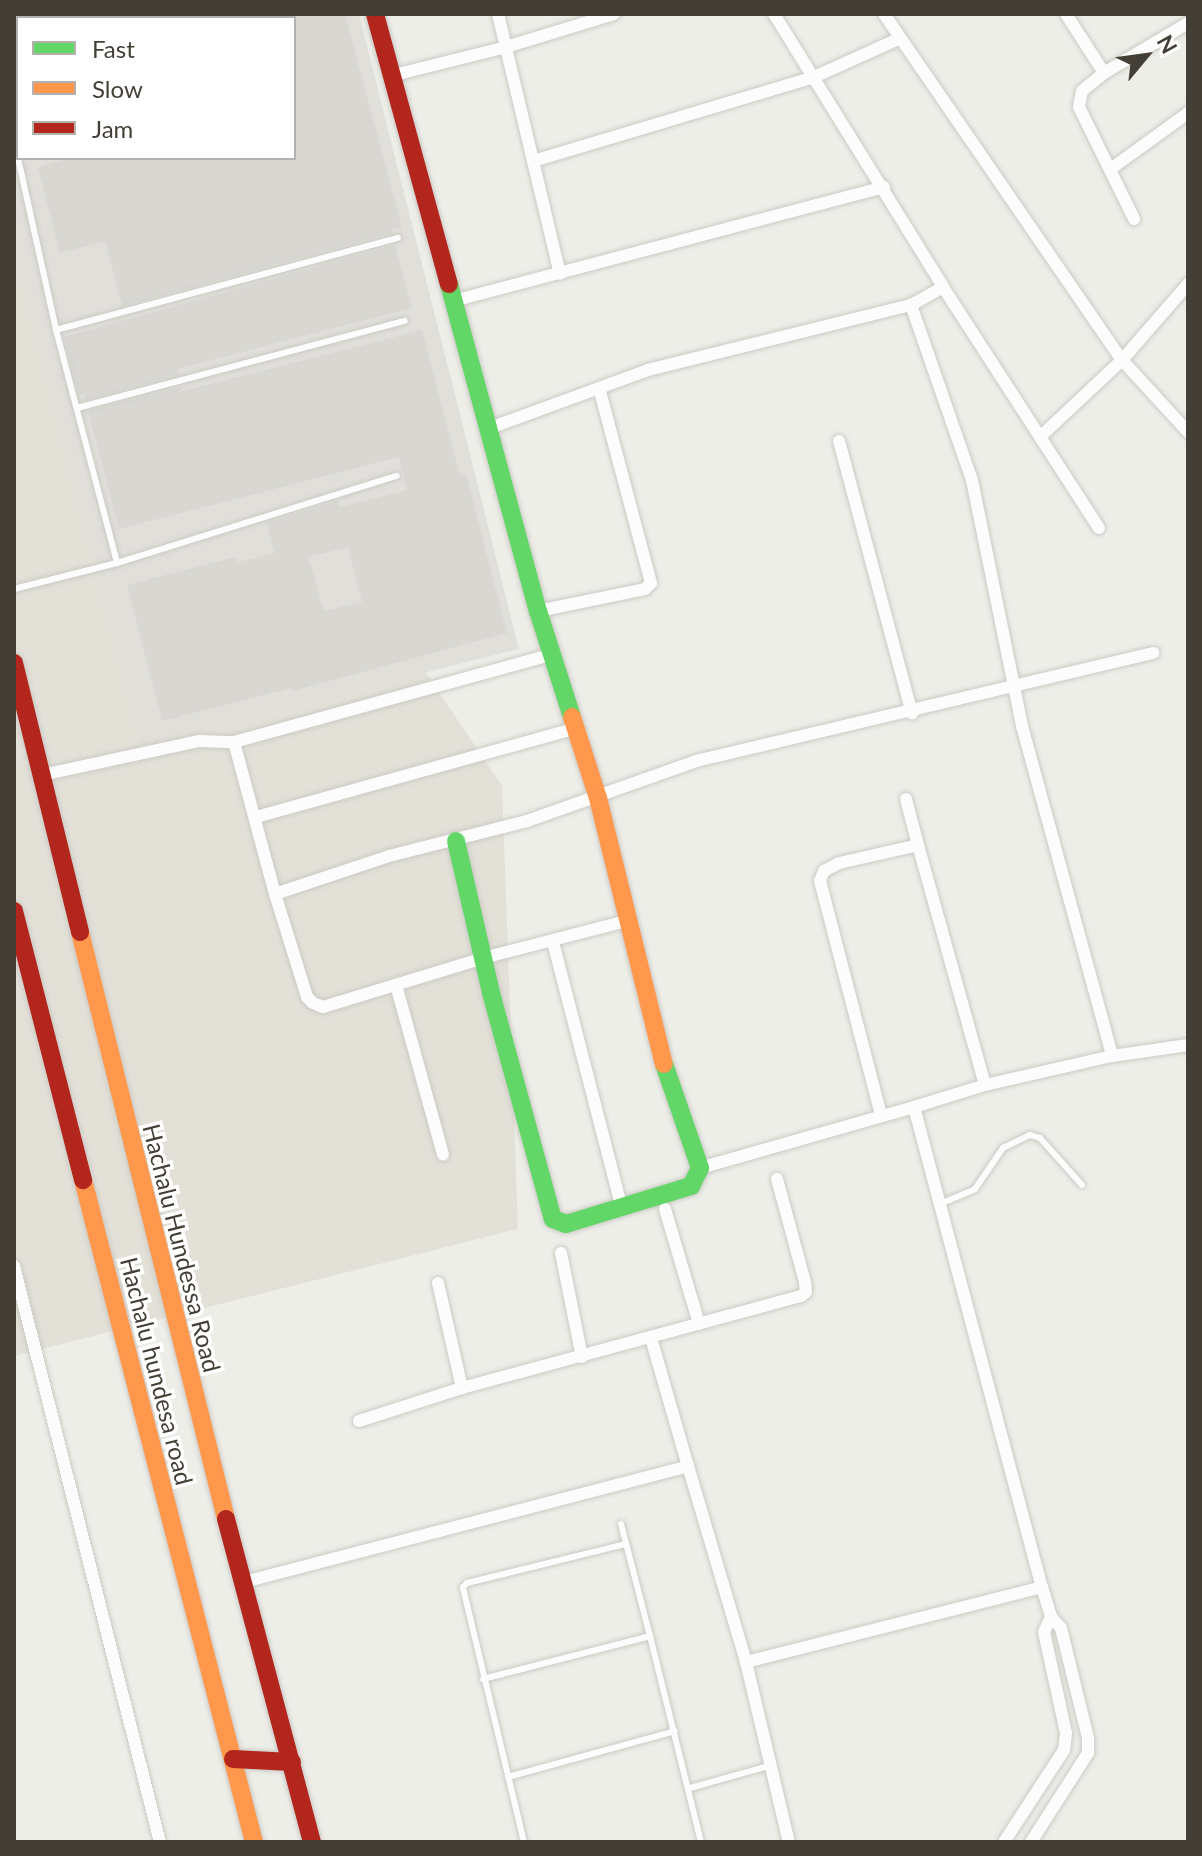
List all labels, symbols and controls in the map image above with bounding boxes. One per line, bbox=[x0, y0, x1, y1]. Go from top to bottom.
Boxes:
legend bbox=[16, 16, 296, 160]
north arrow bbox=[1106, 16, 1186, 96]
text: N bbox=[1152, 30, 1183, 58]
text: Fast bbox=[92, 34, 135, 63]
text: Slow bbox=[92, 74, 143, 103]
text: Jam bbox=[92, 114, 133, 143]
street label: Hachalu Hundessa Road bbox=[137, 1121, 227, 1375]
street label: Hachalu hundesa road bbox=[115, 1254, 199, 1488]

